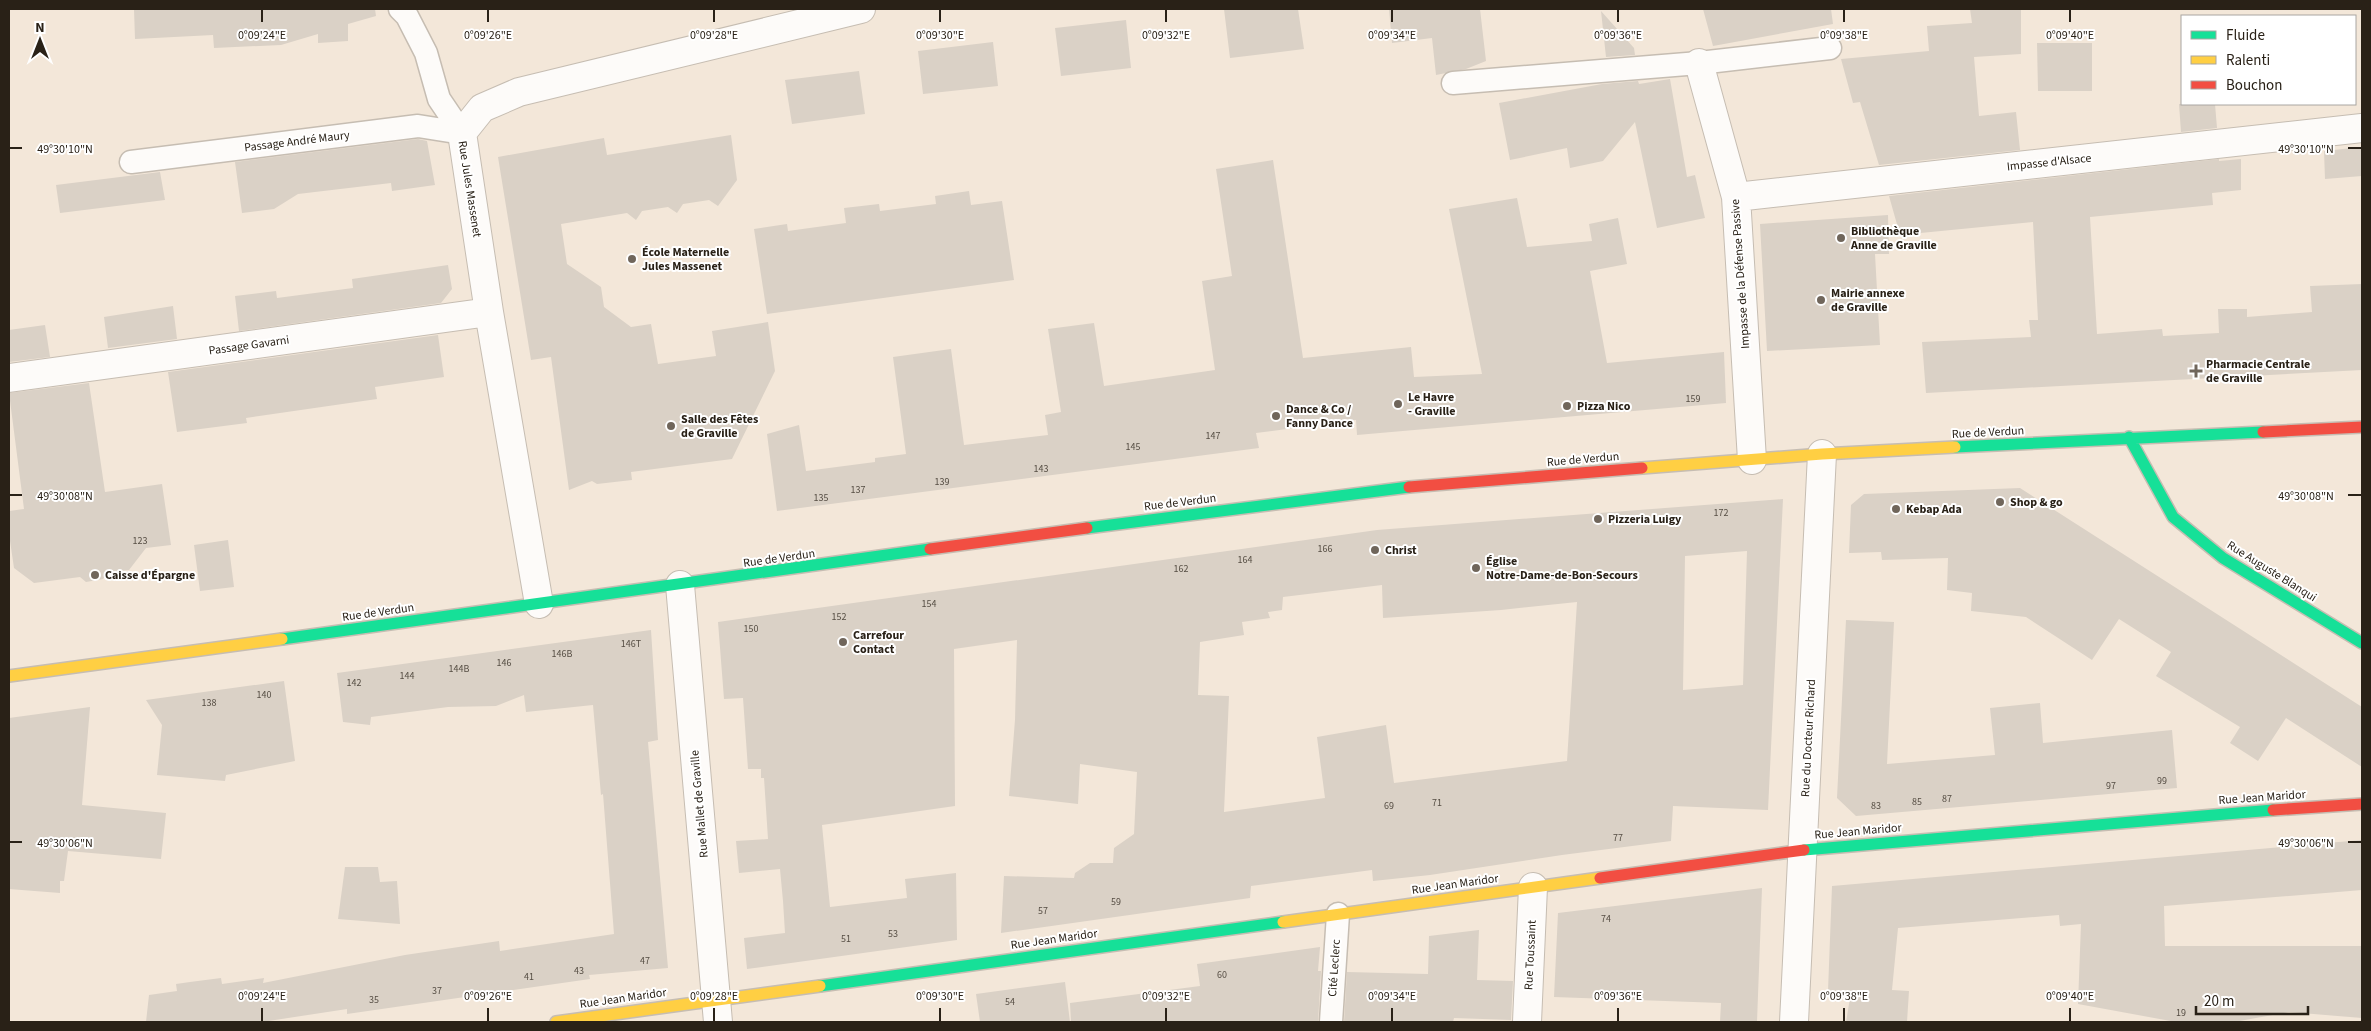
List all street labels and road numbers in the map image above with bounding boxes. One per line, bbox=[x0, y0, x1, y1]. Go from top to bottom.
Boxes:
street label: Passage André Maury bbox=[243, 127, 351, 156]
street label: Rue Jules Massenet bbox=[453, 140, 486, 239]
street label: Impasse d'Alsace bbox=[2006, 150, 2092, 175]
street label: Impasse de la Défense Passive bbox=[1727, 199, 1754, 349]
street label: Passage Gavarni bbox=[208, 331, 291, 360]
street label: Rue de Verdun bbox=[1951, 422, 2025, 443]
street label: Rue de Verdun bbox=[1546, 448, 1620, 471]
street label: Rue de Verdun bbox=[1143, 490, 1217, 515]
street label: Rue Auguste Blanqui bbox=[2223, 537, 2320, 606]
street label: Rue de Verdun bbox=[742, 545, 816, 572]
street label: Rue de Verdun bbox=[341, 599, 415, 626]
street label: Rue du Docteur Richard bbox=[1797, 679, 1820, 797]
street label: Rue Mallet de Graville bbox=[686, 749, 713, 858]
street label: Rue Jean Maridor bbox=[2218, 786, 2307, 809]
street label: Rue Jean Maridor bbox=[1814, 819, 1903, 844]
street label: Rue Jean Maridor bbox=[1411, 870, 1500, 899]
street label: Rue Toussaint bbox=[1520, 920, 1541, 990]
street label: Rue Jean Maridor bbox=[1010, 925, 1099, 954]
street label: Cité Leclerc bbox=[1324, 938, 1345, 997]
street label: Rue Jean Maridor bbox=[579, 984, 668, 1013]

